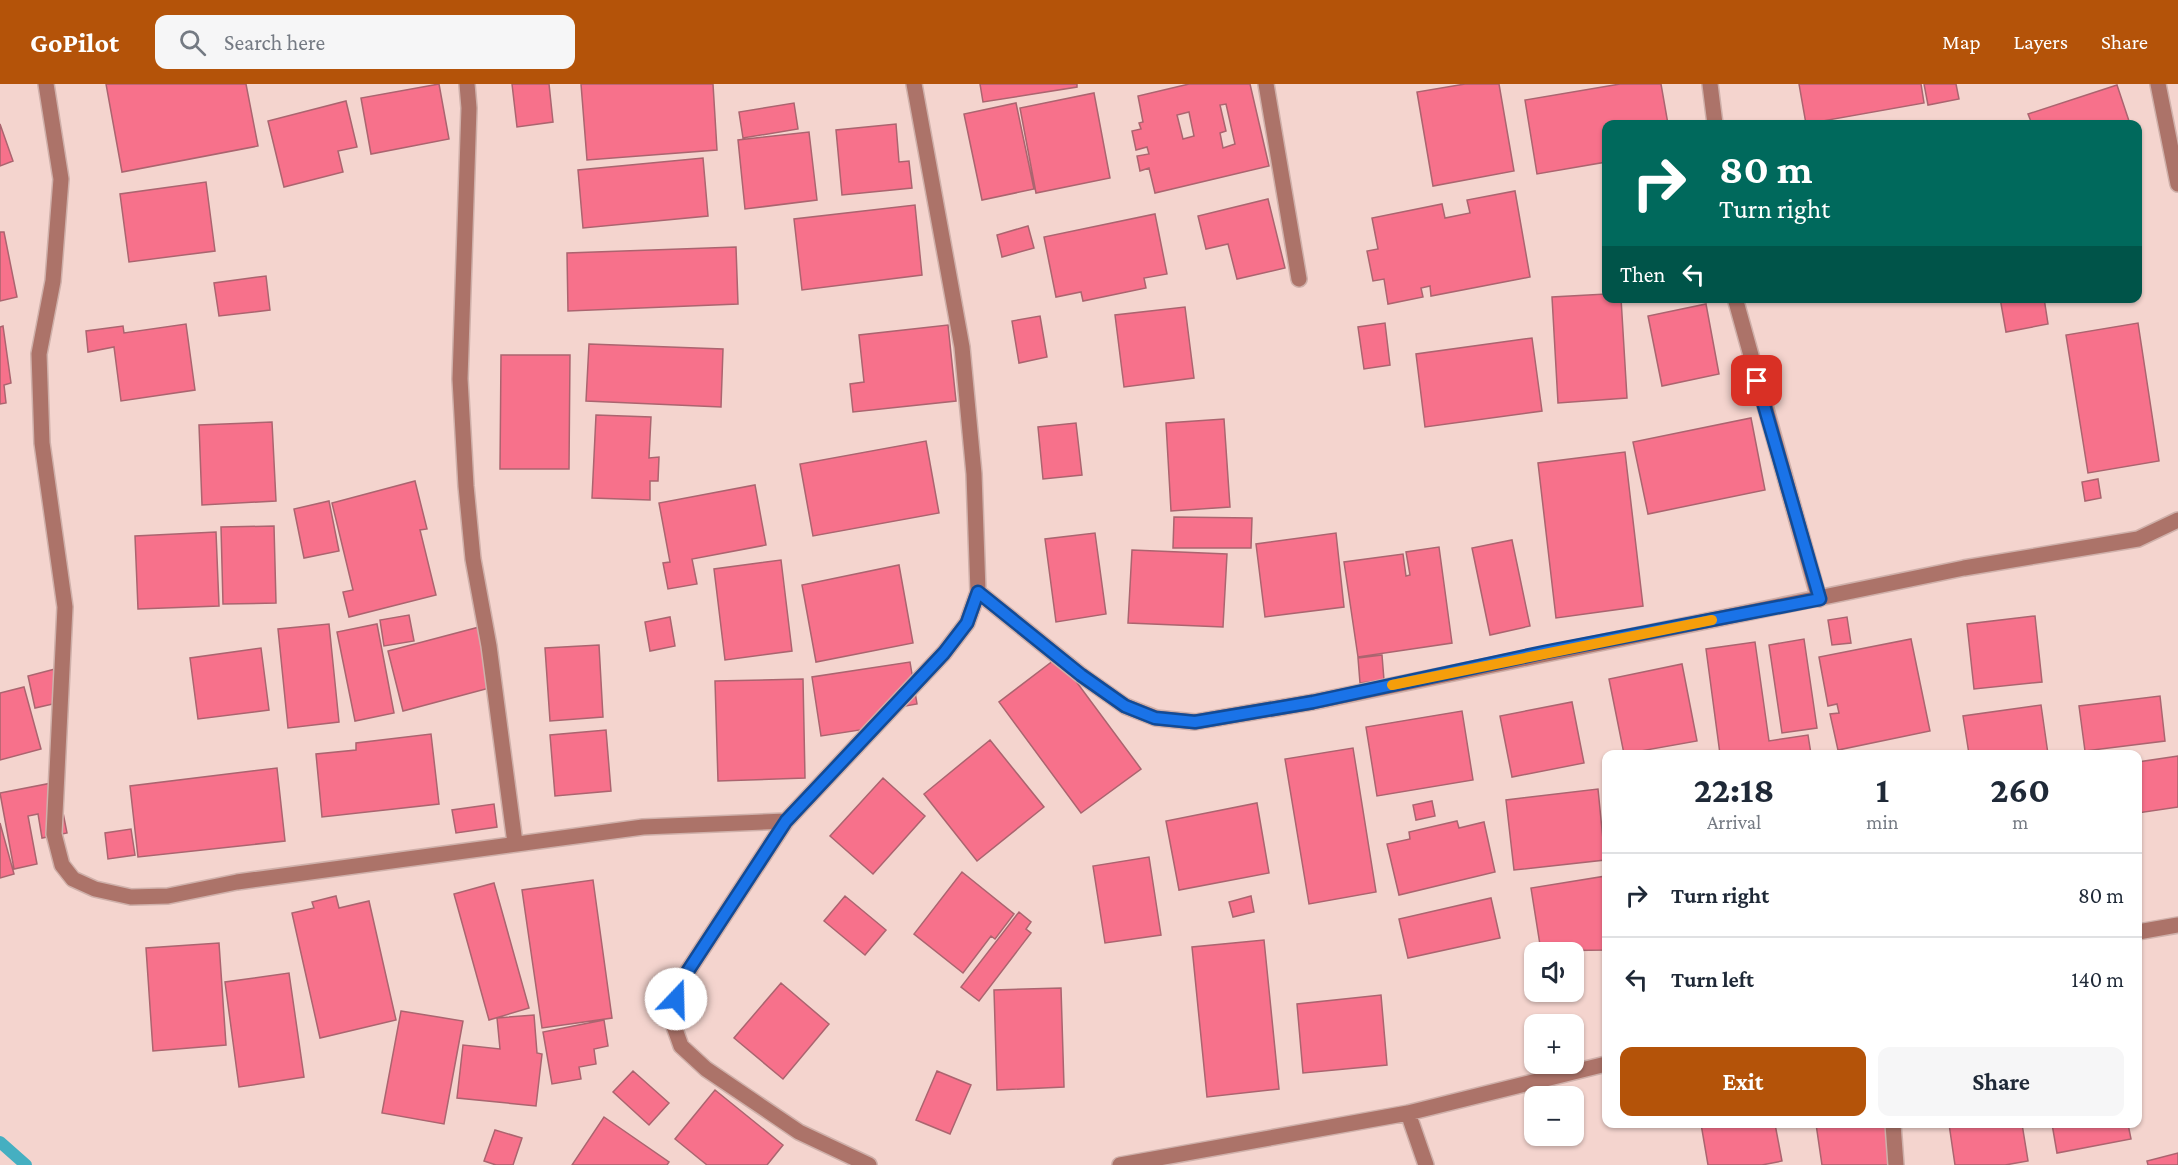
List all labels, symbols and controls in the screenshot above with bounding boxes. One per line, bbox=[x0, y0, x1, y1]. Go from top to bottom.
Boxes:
search box bbox=[155, 15, 575, 69]
icon: search bbox=[176, 26, 209, 59]
text: GoPilot bbox=[30, 27, 119, 58]
text: Search here bbox=[224, 30, 325, 55]
text: Map bbox=[1942, 30, 1981, 54]
text: Layers bbox=[2014, 30, 2068, 54]
text: Share bbox=[2101, 30, 2148, 54]
icon: right bbox=[1620, 144, 1698, 222]
text: 80 m bbox=[1719, 145, 1813, 192]
text: Turn right bbox=[1719, 194, 1830, 224]
icon: left bbox=[1677, 258, 1710, 291]
text: Then bbox=[1620, 262, 1665, 287]
pin bbox=[1731, 355, 1782, 406]
icon: arrive bbox=[1740, 364, 1773, 397]
text: 22:18 bbox=[1694, 770, 1774, 810]
text: 1 bbox=[1876, 770, 1889, 810]
text: 260 bbox=[1990, 770, 2050, 810]
text: Arrival bbox=[1707, 811, 1761, 833]
text: min bbox=[1866, 811, 1898, 833]
text: m bbox=[2012, 811, 2028, 833]
icon: right bbox=[1620, 879, 1653, 912]
text: Turn right bbox=[1671, 883, 1769, 908]
text: 80 m bbox=[2078, 883, 2124, 908]
map controls bbox=[1524, 942, 1584, 1146]
button: sound bbox=[1524, 942, 1584, 1002]
icon: left bbox=[1620, 963, 1653, 996]
position arrow bbox=[644, 967, 708, 1031]
text: Turn left bbox=[1671, 967, 1754, 992]
text: 140 m bbox=[2071, 967, 2124, 992]
button: + bbox=[1524, 1014, 1584, 1074]
button: Exit bbox=[1620, 1047, 1866, 1116]
button: Share bbox=[1878, 1047, 2124, 1116]
button: − bbox=[1524, 1086, 1584, 1146]

